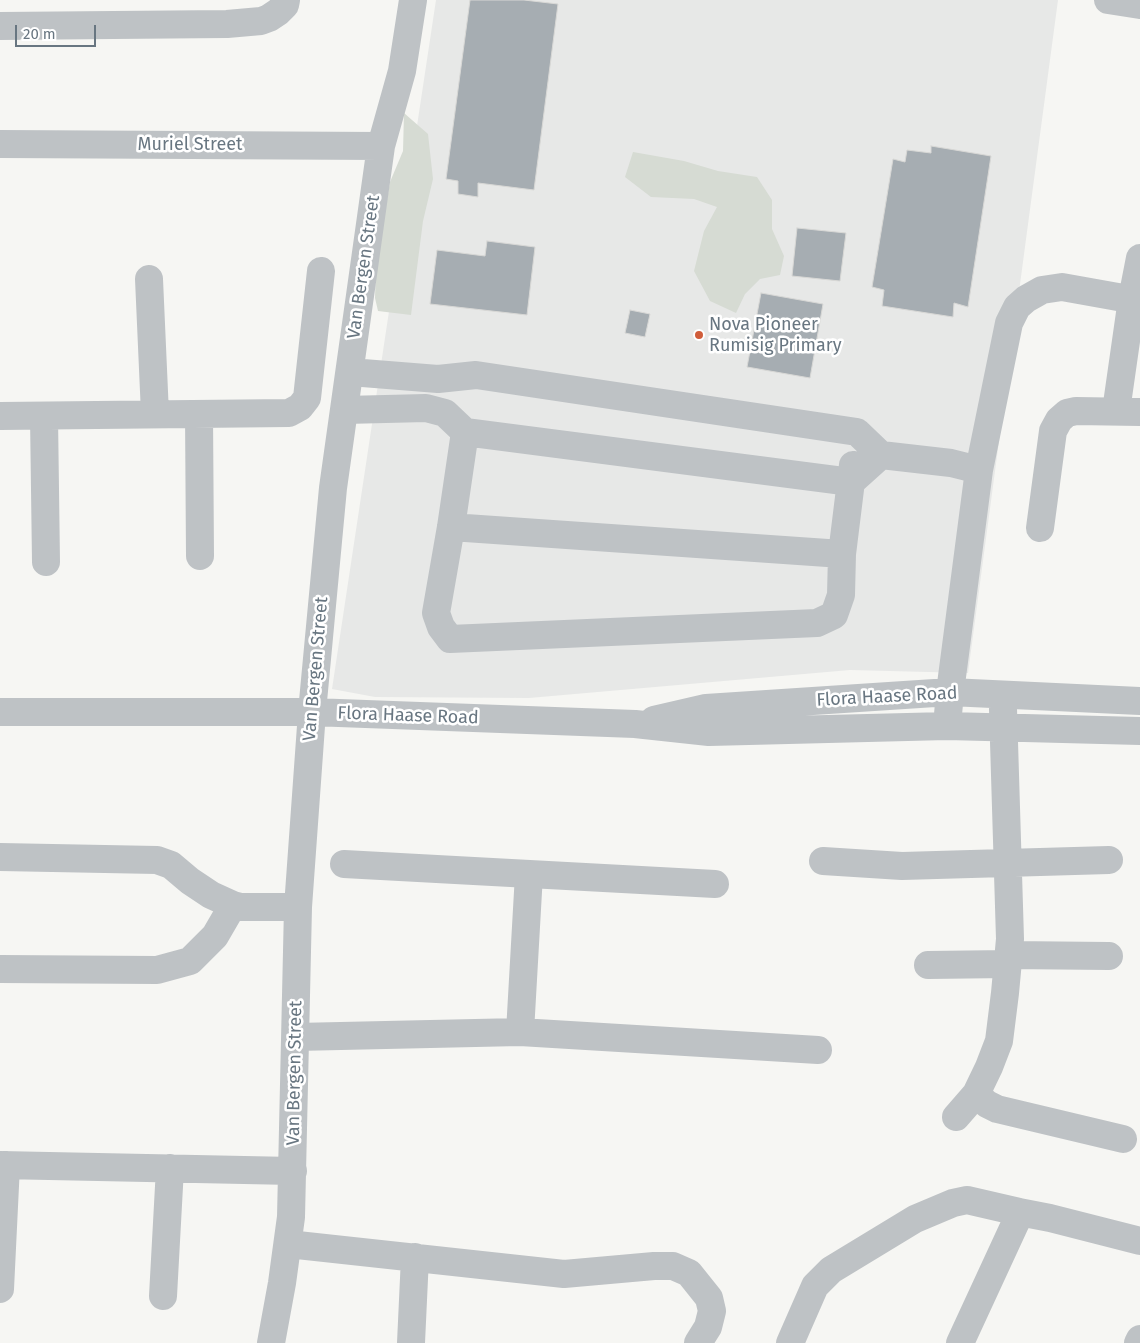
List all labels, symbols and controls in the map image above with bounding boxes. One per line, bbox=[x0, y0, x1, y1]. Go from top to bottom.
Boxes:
scale bar bbox=[18, 15, 99, 47]
text: 20 m bbox=[23, 25, 56, 43]
street label: Muriel Street bbox=[137, 134, 243, 156]
street label: Van Bergen Street bbox=[343, 194, 385, 340]
place label: Nova Pioneer Rumisig Primary bbox=[709, 314, 842, 356]
marker: Nova Pioneer Rumisig Primary bbox=[693, 329, 705, 341]
street label: Van Bergen Street bbox=[299, 596, 333, 742]
street label: Flora Haase Road bbox=[816, 683, 958, 711]
street label: Flora Haase Road bbox=[337, 703, 479, 729]
street label: Van Bergen Street bbox=[283, 1000, 307, 1146]

